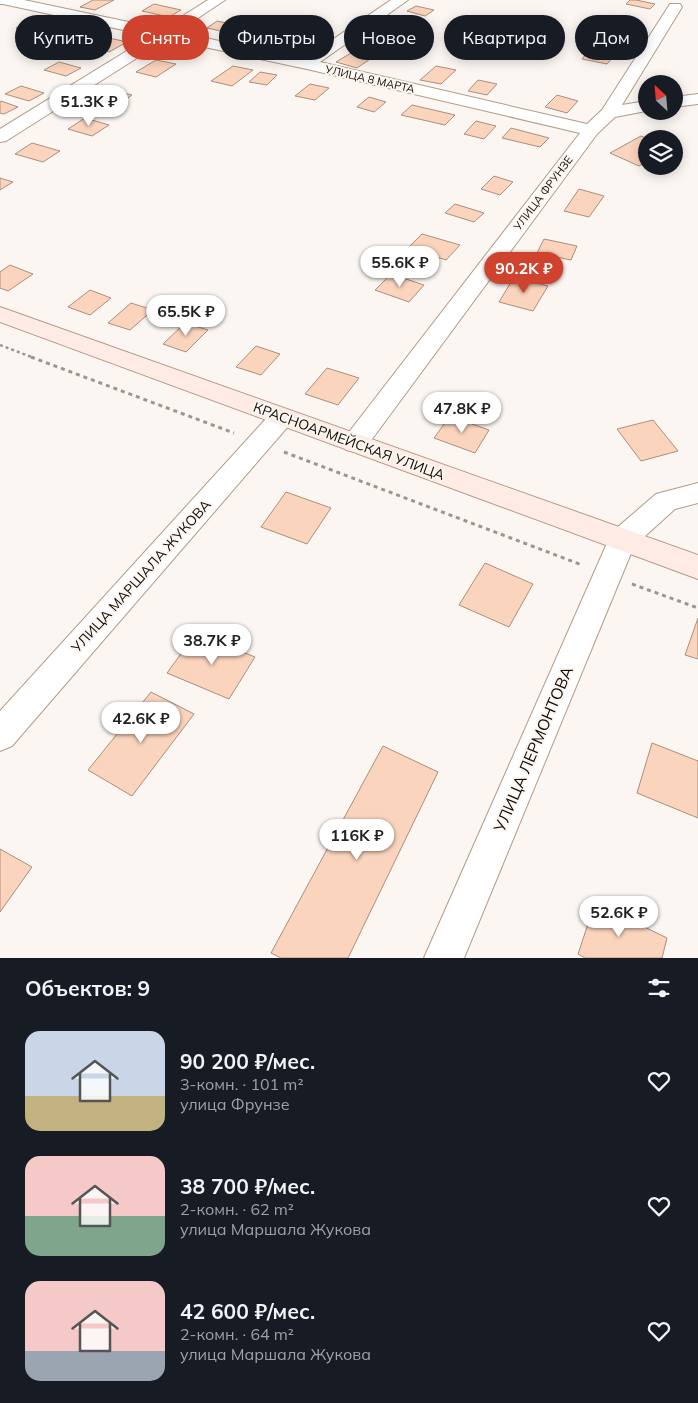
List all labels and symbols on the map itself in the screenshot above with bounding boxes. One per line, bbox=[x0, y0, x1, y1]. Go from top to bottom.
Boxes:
street label: УЛИЦА 8 МАРТА bbox=[323, 62, 416, 96]
north arrow bbox=[638, 75, 682, 120]
pin: 51.3K ₽ bbox=[43, 84, 135, 127]
street label: УЛИЦА ФРУНЗЕ bbox=[510, 153, 576, 234]
pin: 55.6K ₽ bbox=[354, 246, 446, 288]
pin: 90.2K ₽ bbox=[478, 252, 570, 294]
pin: 65.5K ₽ bbox=[140, 294, 232, 337]
pin: 47.8K ₽ bbox=[416, 392, 508, 434]
street label: КРАСНОАРМЕЙСКАЯ УЛИЦА bbox=[251, 398, 448, 484]
street label: УЛИЦА МАРШАЛА ЖУКОВА bbox=[67, 495, 215, 657]
pin: 38.7K ₽ bbox=[166, 624, 258, 666]
street label: УЛИЦА ЛЕРМОНТОВА bbox=[489, 663, 577, 836]
pin: 42.6K ₽ bbox=[95, 702, 187, 744]
pin: 116K ₽ bbox=[316, 818, 398, 861]
pin: 52.6K ₽ bbox=[573, 896, 665, 938]

